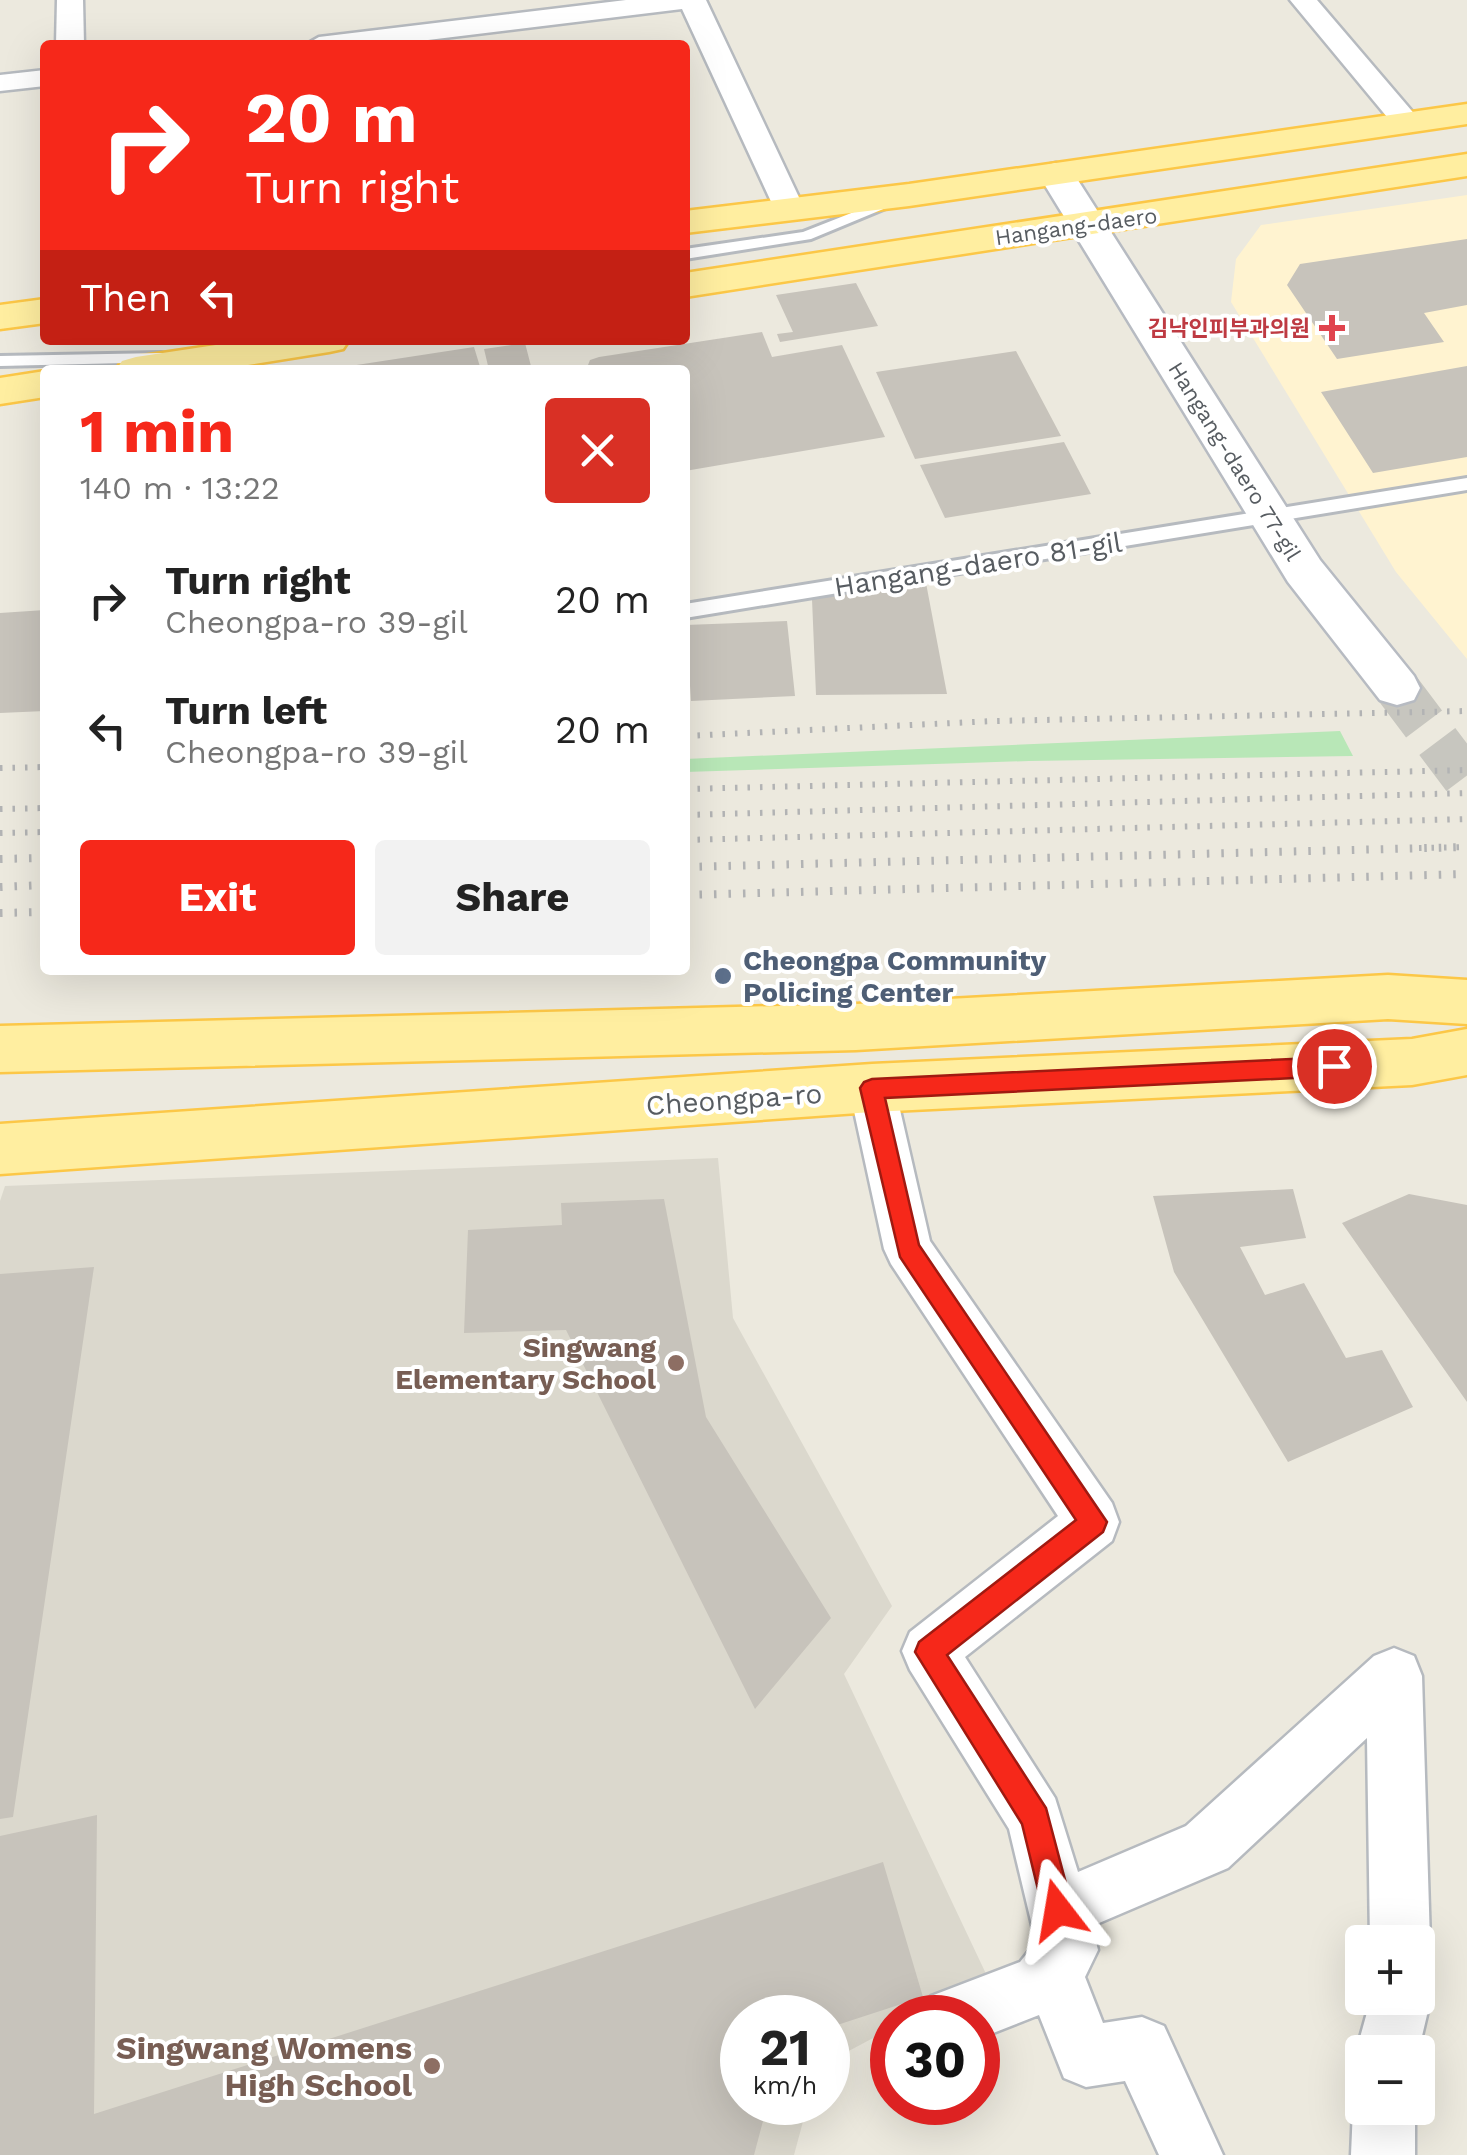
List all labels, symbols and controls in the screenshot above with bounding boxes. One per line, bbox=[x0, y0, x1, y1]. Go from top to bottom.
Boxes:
text: 20 m bbox=[245, 77, 418, 159]
icon: right bbox=[80, 80, 210, 210]
text: Turn right bbox=[245, 161, 459, 214]
street label: Hangang-daero bbox=[993, 203, 1159, 250]
icon: left bbox=[191, 270, 246, 325]
text: Then bbox=[80, 276, 171, 320]
marker: 김낙인피부과의원 bbox=[1319, 315, 1345, 341]
place label: 김낙인피부과의원 bbox=[1148, 316, 1310, 341]
street label: Hangang-daero 77-gil bbox=[1163, 357, 1306, 565]
text: 1 min bbox=[80, 396, 234, 467]
button: close bbox=[545, 398, 650, 503]
text: 140 m · 13:22 bbox=[80, 469, 280, 507]
street label: Hangang-daero 81-gil bbox=[832, 525, 1125, 604]
text: Turn right bbox=[165, 559, 351, 603]
icon: right bbox=[80, 573, 135, 628]
text: 20 m bbox=[555, 578, 650, 622]
text: Cheongpa-ro 39-gil bbox=[165, 603, 468, 641]
text: Turn left bbox=[165, 689, 327, 733]
icon: left bbox=[80, 703, 135, 758]
text: 20 m bbox=[555, 708, 650, 752]
text: Cheongpa-ro 39-gil bbox=[165, 733, 468, 771]
button: Exit bbox=[80, 840, 355, 955]
button: Share bbox=[375, 840, 650, 955]
place label: Cheongpa Community Policing Center bbox=[743, 944, 1046, 1009]
marker: Cheongpa Community Policing Center bbox=[712, 965, 734, 987]
pin bbox=[1292, 1024, 1377, 1109]
icon: arrive bbox=[1307, 1039, 1362, 1094]
street label: Cheongpa-ro bbox=[645, 1077, 823, 1122]
place label: Singwang Elementary School bbox=[395, 1331, 657, 1396]
marker: Singwang Elementary School bbox=[665, 1352, 687, 1374]
position arrow bbox=[1006, 1858, 1110, 1962]
map controls bbox=[1345, 1925, 1435, 2125]
button: + bbox=[1345, 1925, 1435, 2015]
speed limit sign: 30 bbox=[870, 1995, 1000, 2125]
text: 21 bbox=[759, 2018, 811, 2077]
place label: Singwang Womens High School bbox=[116, 2029, 413, 2104]
button: − bbox=[1345, 2035, 1435, 2125]
marker: Singwang Womens High School bbox=[421, 2055, 443, 2077]
text: km/h bbox=[753, 2071, 817, 2100]

